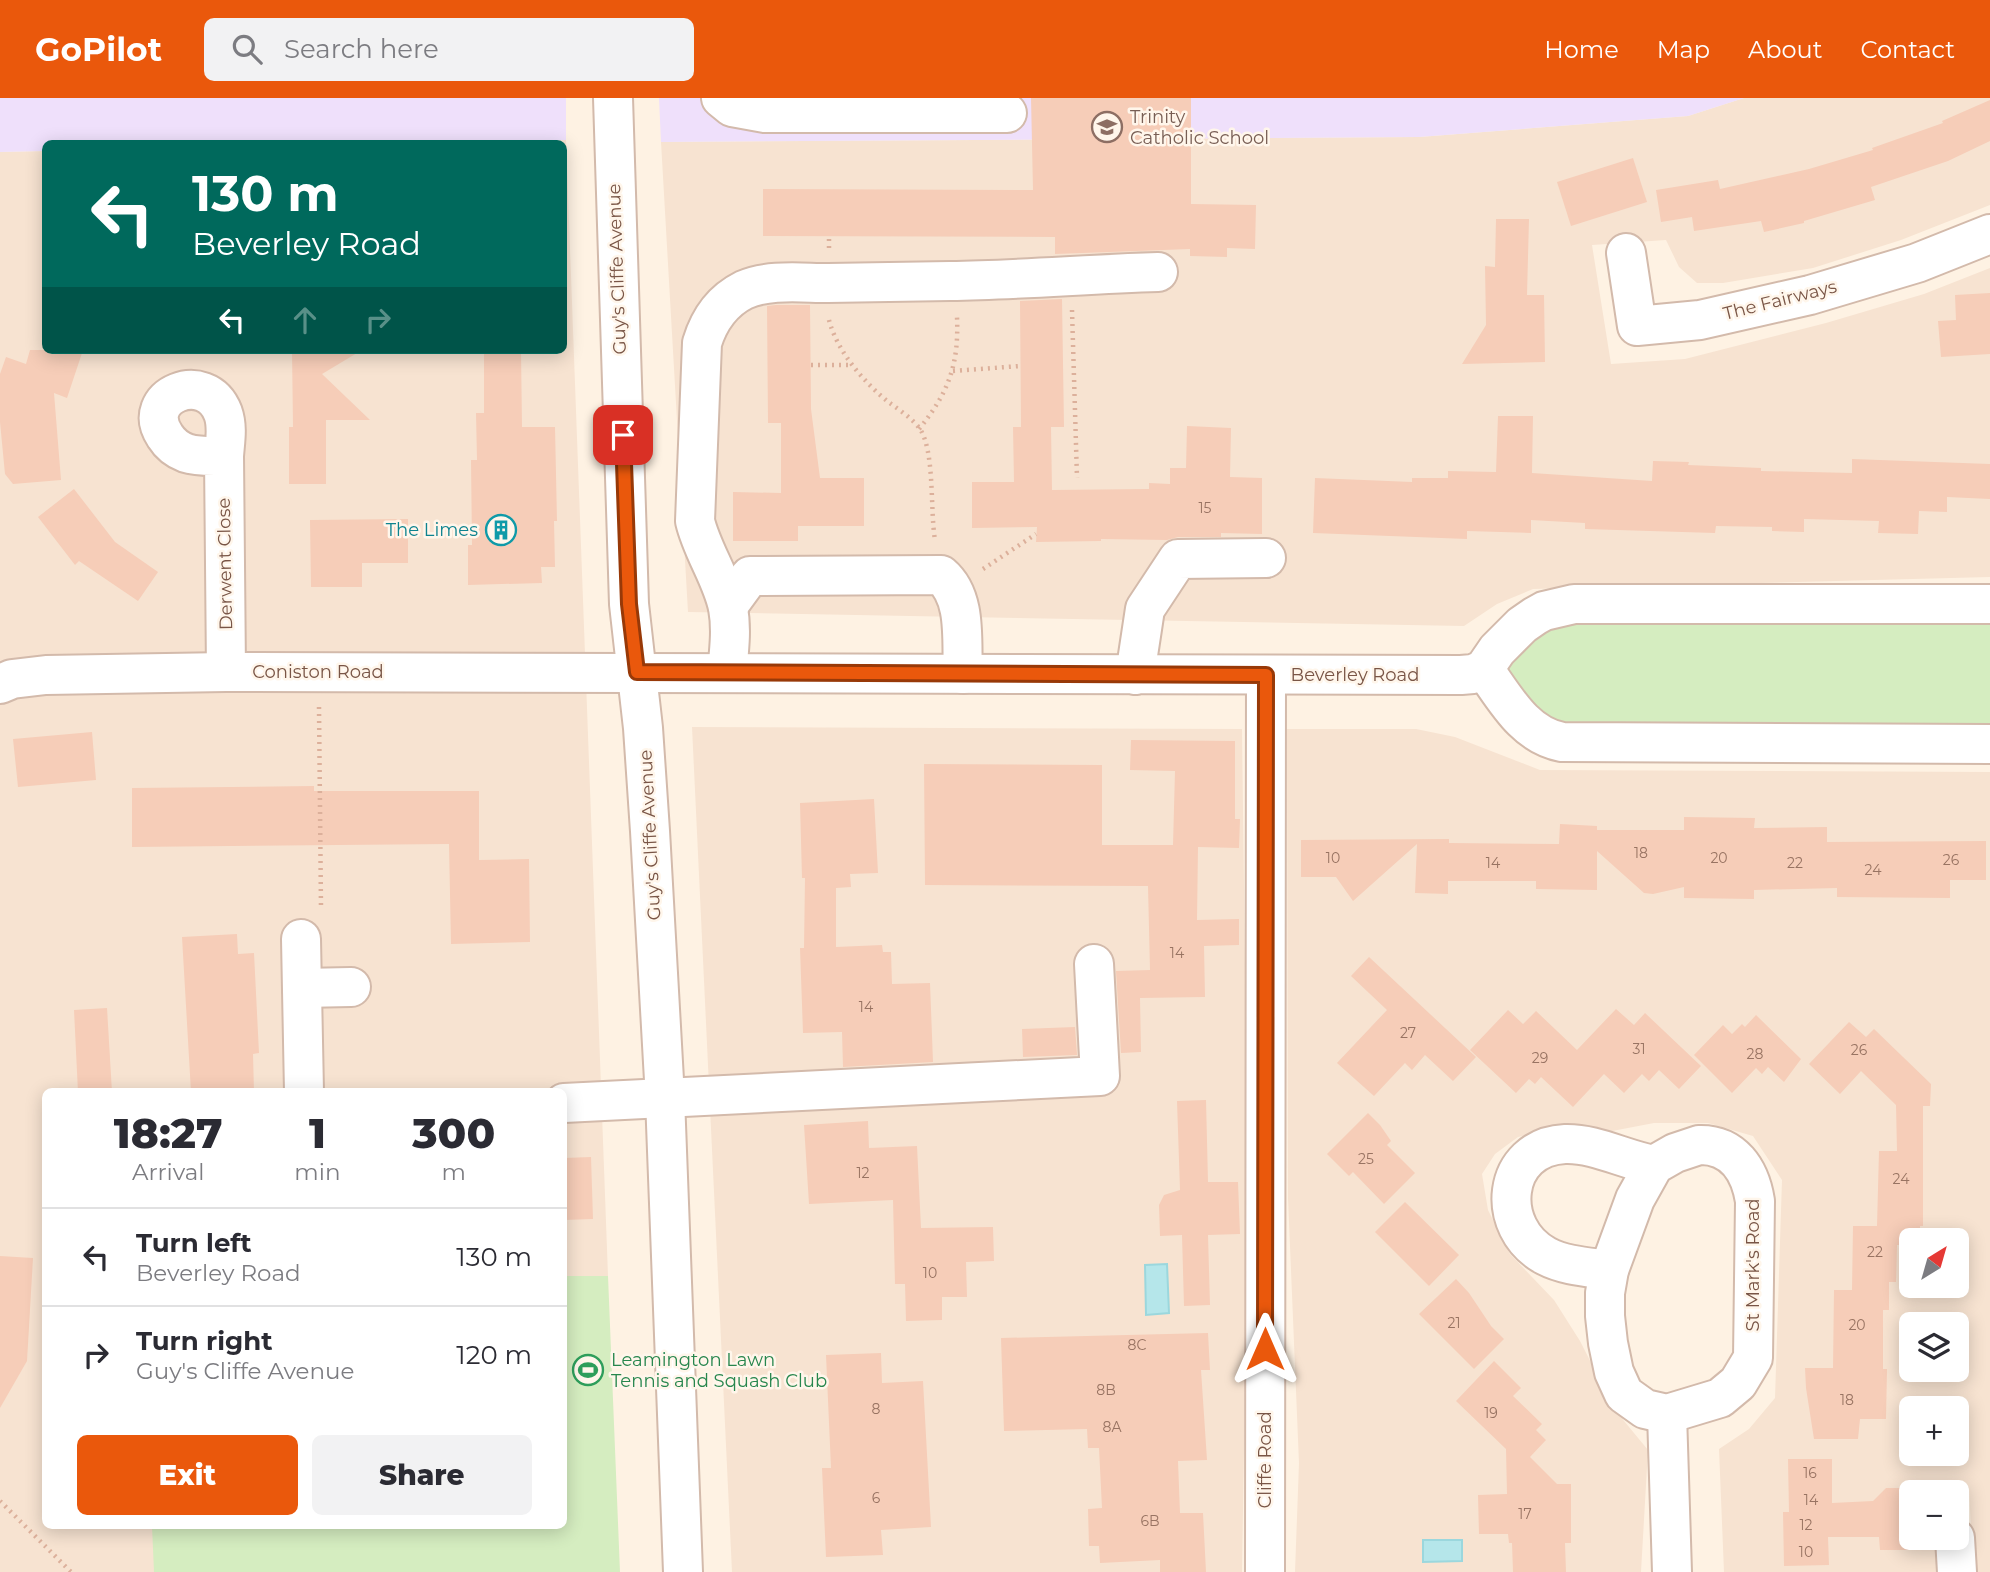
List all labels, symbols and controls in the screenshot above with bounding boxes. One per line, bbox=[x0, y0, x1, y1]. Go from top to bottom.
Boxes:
search box bbox=[204, 18, 694, 81]
text: GoPilot bbox=[35, 29, 162, 69]
icon: search bbox=[228, 30, 266, 68]
text: Search here bbox=[284, 33, 439, 65]
text: Home bbox=[1544, 35, 1619, 64]
text: Map bbox=[1657, 35, 1710, 64]
text: About bbox=[1748, 35, 1822, 64]
text: Contact bbox=[1860, 35, 1955, 64]
place label: Trinity Catholic School bbox=[1130, 106, 1269, 149]
school or university icon: Trinity Catholic School bbox=[1090, 110, 1124, 144]
text: 130 m bbox=[192, 164, 339, 223]
icon: left bbox=[77, 168, 168, 259]
street label: Guy's Cliffe Avenue bbox=[603, 183, 631, 355]
text: Beverley Road bbox=[192, 224, 421, 263]
street label: The Fairways bbox=[1721, 275, 1839, 325]
icon: left bbox=[213, 301, 251, 339]
icon: ahead bbox=[286, 301, 324, 339]
icon: right bbox=[359, 301, 397, 339]
pin bbox=[593, 405, 653, 465]
icon: arrive bbox=[604, 416, 642, 454]
street label: Derwent Close bbox=[213, 497, 237, 630]
house number: 15 bbox=[1199, 499, 1212, 517]
building icon: The Limes bbox=[484, 513, 518, 547]
place label: The Limes bbox=[386, 519, 478, 541]
street label: Coniston Road bbox=[252, 661, 384, 683]
street label: Beverley Road bbox=[1291, 664, 1419, 686]
street label: Guy's Cliffe Avenue bbox=[635, 749, 665, 921]
house number: 18 bbox=[1634, 844, 1648, 862]
house number: 10 bbox=[1326, 849, 1340, 867]
house number: 20 bbox=[1710, 849, 1728, 867]
house number: 26 bbox=[1943, 851, 1960, 869]
house number: 14 bbox=[1486, 854, 1501, 872]
house number: 22 bbox=[1787, 854, 1803, 872]
house number: 24 bbox=[1865, 861, 1882, 879]
house number: 14 bbox=[1170, 944, 1185, 962]
house number: 14 bbox=[859, 998, 874, 1016]
house number: 27 bbox=[1400, 1024, 1416, 1042]
house number: 31 bbox=[1633, 1040, 1645, 1058]
house number: 26 bbox=[1851, 1041, 1868, 1059]
house number: 28 bbox=[1747, 1045, 1764, 1063]
house number: 29 bbox=[1532, 1049, 1548, 1067]
text: 18:27 bbox=[114, 1107, 223, 1159]
text: 1 bbox=[309, 1107, 326, 1159]
text: 300 bbox=[412, 1107, 495, 1159]
house number: 25 bbox=[1358, 1150, 1374, 1168]
text: Arrival bbox=[132, 1158, 204, 1186]
text: min bbox=[294, 1158, 340, 1186]
text: m bbox=[442, 1158, 466, 1186]
house number: 12 bbox=[856, 1164, 870, 1182]
house number: 24 bbox=[1893, 1170, 1910, 1188]
street label: St Mark's Road bbox=[1742, 1199, 1764, 1331]
text: Turn left bbox=[136, 1227, 252, 1259]
north arrow bbox=[1899, 1228, 1969, 1298]
map controls bbox=[1899, 1228, 1969, 1550]
icon: left bbox=[77, 1238, 115, 1276]
text: 130 m bbox=[456, 1241, 532, 1273]
house number: 22 bbox=[1867, 1243, 1883, 1261]
text: Beverley Road bbox=[136, 1259, 301, 1287]
house number: 10 bbox=[923, 1264, 937, 1282]
position arrow bbox=[1228, 1312, 1302, 1386]
button: layers bbox=[1899, 1312, 1969, 1382]
house number: 21 bbox=[1447, 1314, 1461, 1332]
house number: 20 bbox=[1848, 1316, 1866, 1334]
text: Turn right bbox=[136, 1325, 272, 1357]
icon: right bbox=[77, 1336, 115, 1374]
house number: 8C bbox=[1128, 1336, 1147, 1354]
text: 120 m bbox=[456, 1339, 532, 1371]
place label: Leamington Lawn Tennis and Squash Club bbox=[611, 1349, 827, 1392]
sports icon: Leamington Lawn Tennis and Squash Club bbox=[571, 1353, 605, 1387]
text: Guy's Cliffe Avenue bbox=[136, 1357, 354, 1385]
house number: 8B bbox=[1096, 1381, 1116, 1399]
house number: 18 bbox=[1840, 1391, 1854, 1409]
button: + bbox=[1899, 1396, 1969, 1466]
house number: 8 bbox=[872, 1400, 881, 1418]
house number: 19 bbox=[1484, 1404, 1498, 1422]
street label: Cliffe Road bbox=[1254, 1411, 1276, 1509]
house number: 8A bbox=[1103, 1418, 1122, 1436]
button: Exit bbox=[77, 1435, 298, 1515]
button: Share bbox=[312, 1435, 532, 1515]
house number: 16 bbox=[1803, 1464, 1817, 1482]
button: − bbox=[1899, 1480, 1969, 1550]
house number: 6 bbox=[872, 1489, 881, 1507]
house number: 14 bbox=[1804, 1491, 1819, 1509]
house number: 17 bbox=[1518, 1505, 1532, 1523]
house number: 6B bbox=[1140, 1512, 1160, 1530]
house number: 12 bbox=[1799, 1516, 1813, 1534]
house number: 10 bbox=[1799, 1543, 1813, 1561]

